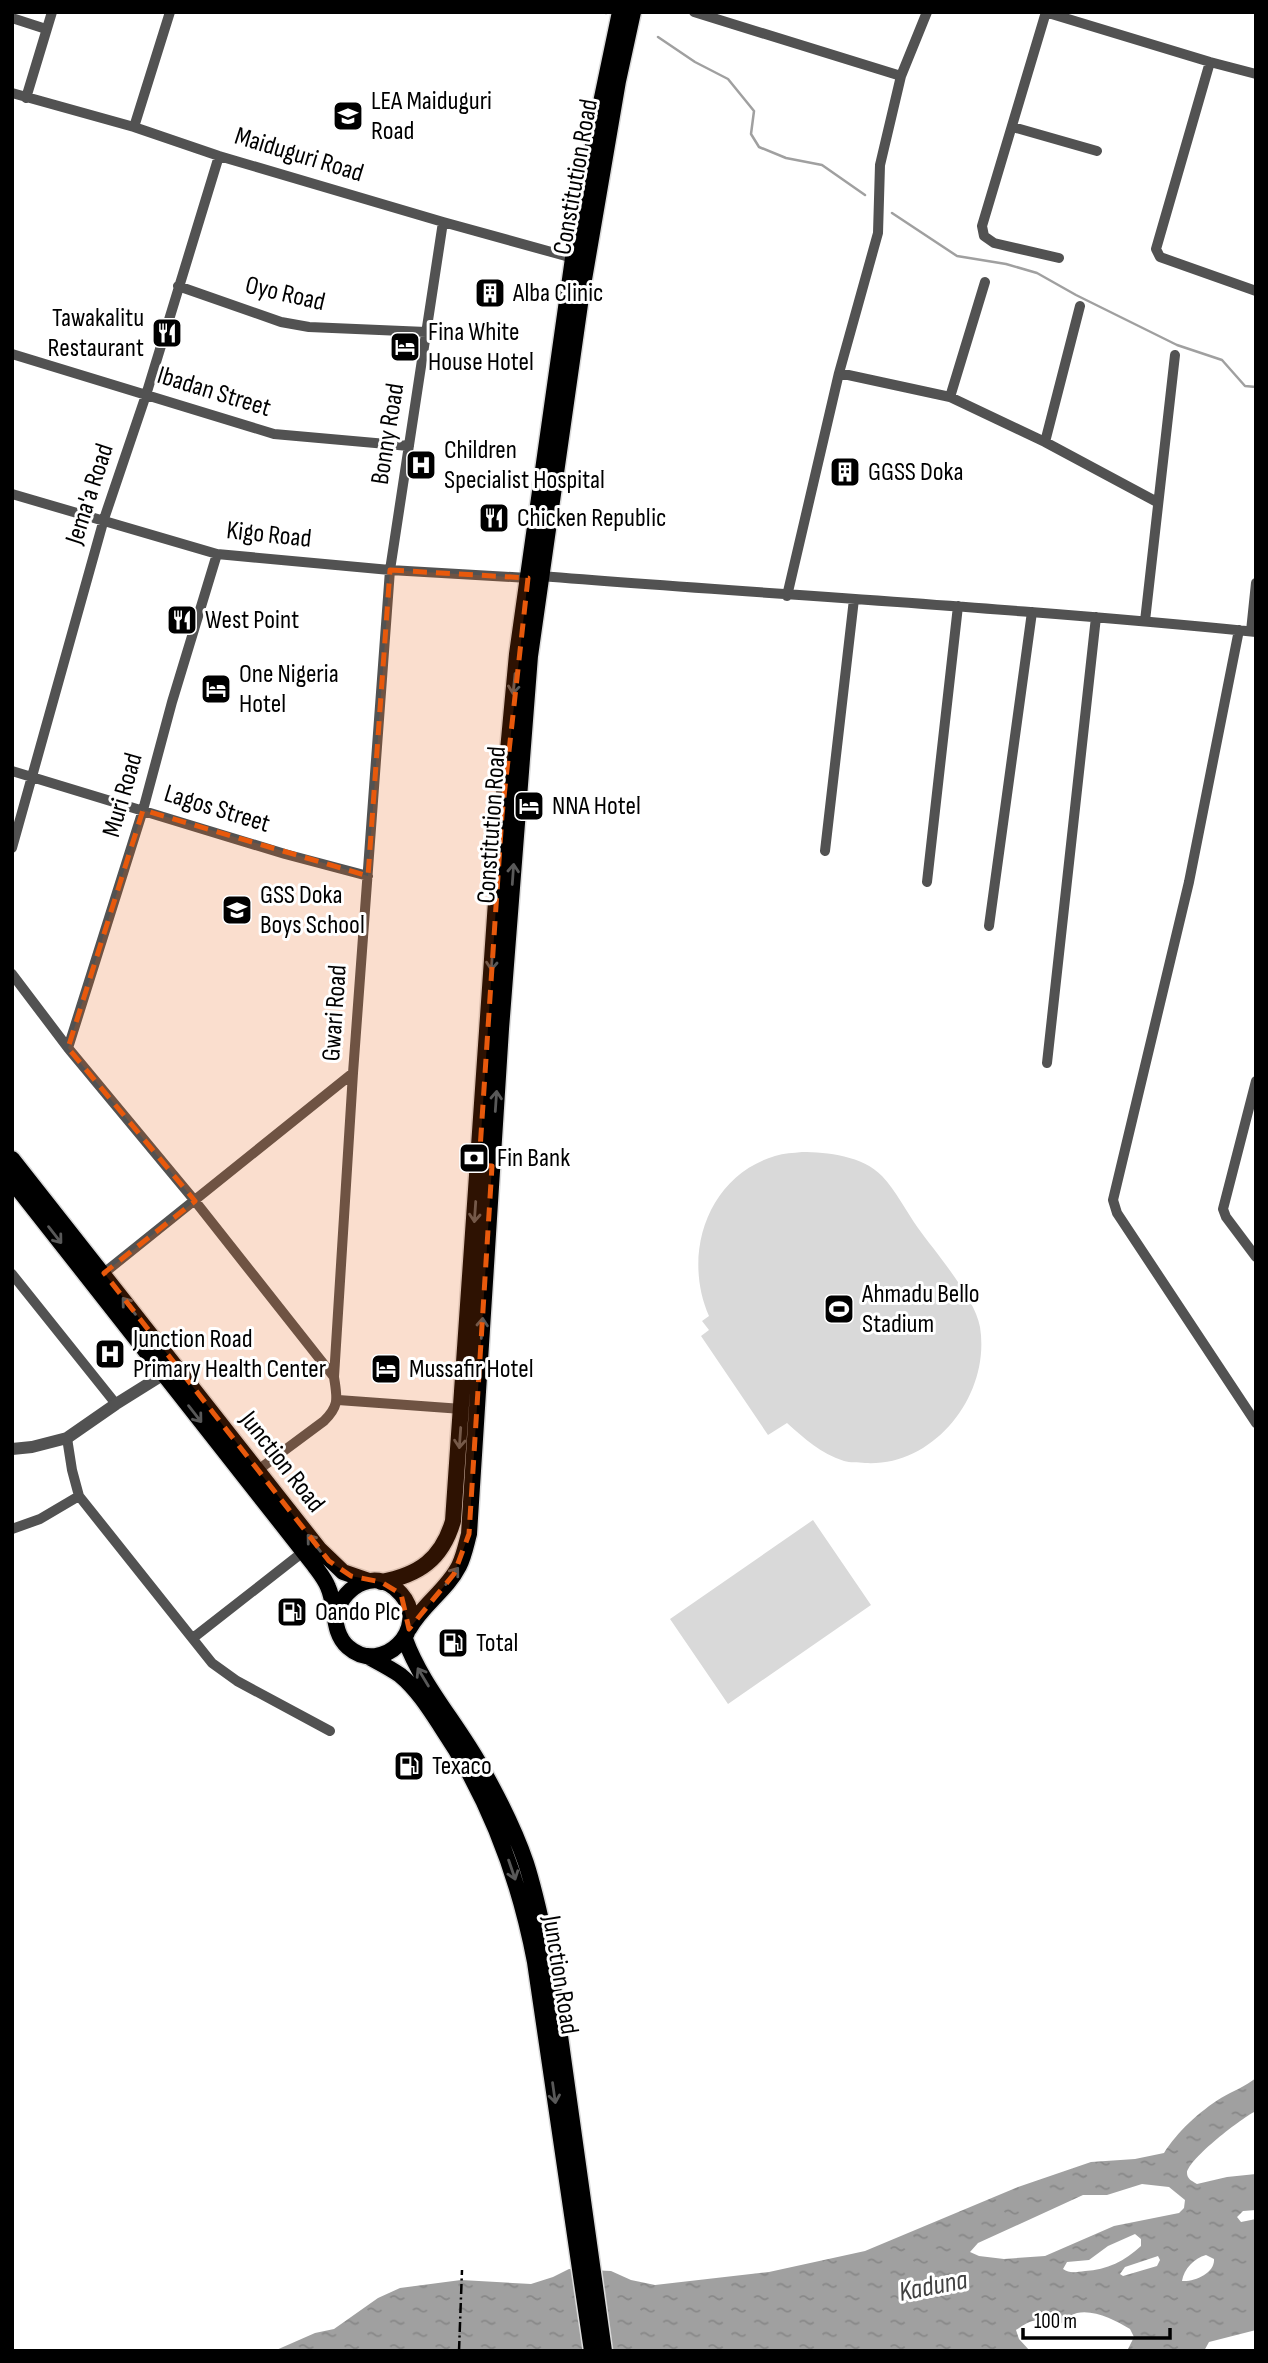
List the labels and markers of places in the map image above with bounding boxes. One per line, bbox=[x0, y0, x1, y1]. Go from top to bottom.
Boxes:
place label: LEA Maiduguri Road bbox=[371, 86, 492, 147]
school or university icon: LEA Maiduguri Road bbox=[331, 99, 365, 133]
building icon: Alba Clinic bbox=[473, 276, 507, 310]
place label: Alba Clinic bbox=[512, 278, 603, 309]
place label: Tawakalitu Restaurant bbox=[48, 303, 144, 364]
restaurant icon: Tawakalitu Restaurant bbox=[150, 316, 184, 350]
place label: Fina White House Hotel bbox=[428, 317, 534, 378]
hotel icon: Fina White House Hotel bbox=[388, 330, 422, 364]
place label: Children Specialist Hospital bbox=[444, 435, 605, 496]
hospital icon: Children Specialist Hospital bbox=[404, 448, 438, 482]
building icon: GGSS Doka bbox=[828, 455, 862, 489]
place label: GGSS Doka bbox=[868, 457, 963, 488]
restaurant icon: Chicken Republic bbox=[477, 501, 511, 535]
place label: Chicken Republic bbox=[517, 503, 666, 534]
restaurant icon: West Point bbox=[165, 603, 199, 637]
place label: West Point bbox=[205, 605, 299, 636]
place label: One Nigeria Hotel bbox=[239, 659, 339, 720]
hotel icon: One Nigeria Hotel bbox=[199, 672, 233, 706]
hotel icon: NNA Hotel bbox=[512, 789, 546, 823]
place label: NNA Hotel bbox=[552, 791, 641, 822]
place label: GSS Doka Boys School bbox=[260, 880, 365, 941]
school or university icon: GSS Doka Boys School bbox=[220, 893, 254, 927]
bank icon: Fin Bank bbox=[457, 1141, 491, 1175]
place label: Fin Bank bbox=[497, 1143, 570, 1174]
place label: Ahmadu Bello Stadium bbox=[861, 1279, 980, 1340]
sports icon: Ahmadu Bello Stadium bbox=[822, 1292, 856, 1326]
place label: Junction Road Primary Health Center bbox=[132, 1324, 327, 1385]
hospital icon: Junction Road Primary Health Center bbox=[93, 1337, 127, 1371]
hotel icon: Mussafir Hotel bbox=[369, 1352, 403, 1386]
place label: Mussafir Hotel bbox=[409, 1354, 534, 1385]
fuel station icon: Oando Plc bbox=[275, 1595, 309, 1629]
place label: Oando Plc bbox=[315, 1597, 401, 1628]
fuel station icon: Total bbox=[436, 1626, 470, 1660]
place label: Total bbox=[476, 1628, 518, 1659]
fuel station icon: Texaco bbox=[392, 1749, 426, 1783]
place label: Texaco bbox=[432, 1751, 492, 1782]

